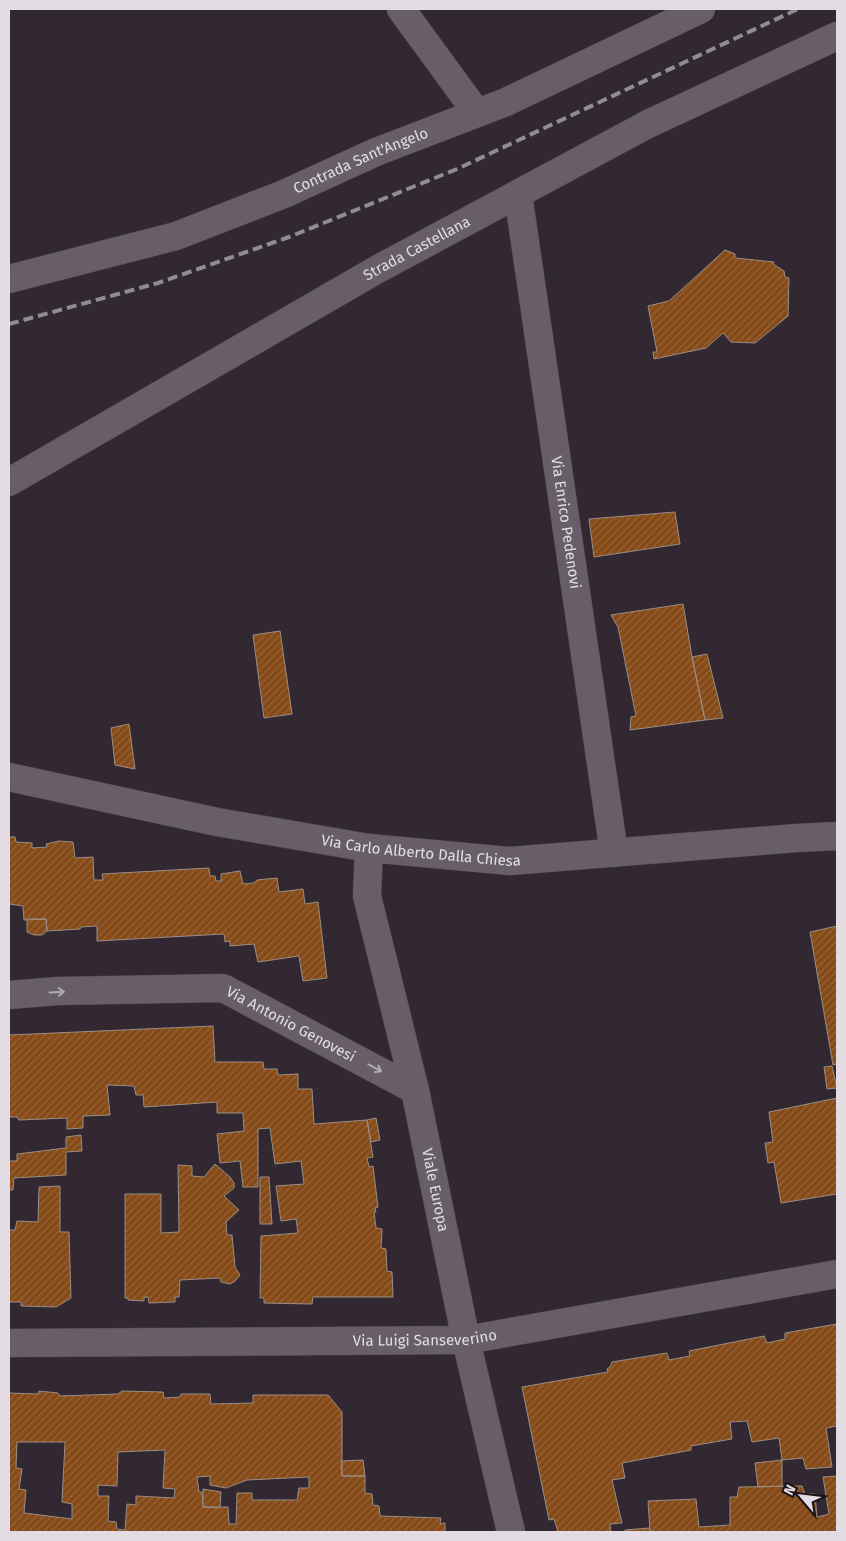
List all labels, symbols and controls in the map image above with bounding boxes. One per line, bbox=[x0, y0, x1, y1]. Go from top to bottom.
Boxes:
street label: Contrada Sant'Angelo bbox=[290, 124, 431, 198]
street label: Strada Castellana bbox=[360, 212, 473, 285]
street label: Via Enrico Pedenovi bbox=[547, 455, 584, 590]
street label: Via Carlo Alberto Dalla Chiesa bbox=[320, 831, 521, 870]
street label: Via Antonio Genovesi bbox=[223, 982, 359, 1066]
one-way arrow bbox=[49, 987, 65, 996]
one-way arrow bbox=[367, 1064, 382, 1073]
street label: Viale Europa bbox=[418, 1147, 453, 1233]
street label: Via Luigi Sanseverino bbox=[353, 1326, 498, 1350]
north arrow bbox=[776, 1471, 826, 1521]
text: N bbox=[780, 1482, 800, 1498]

